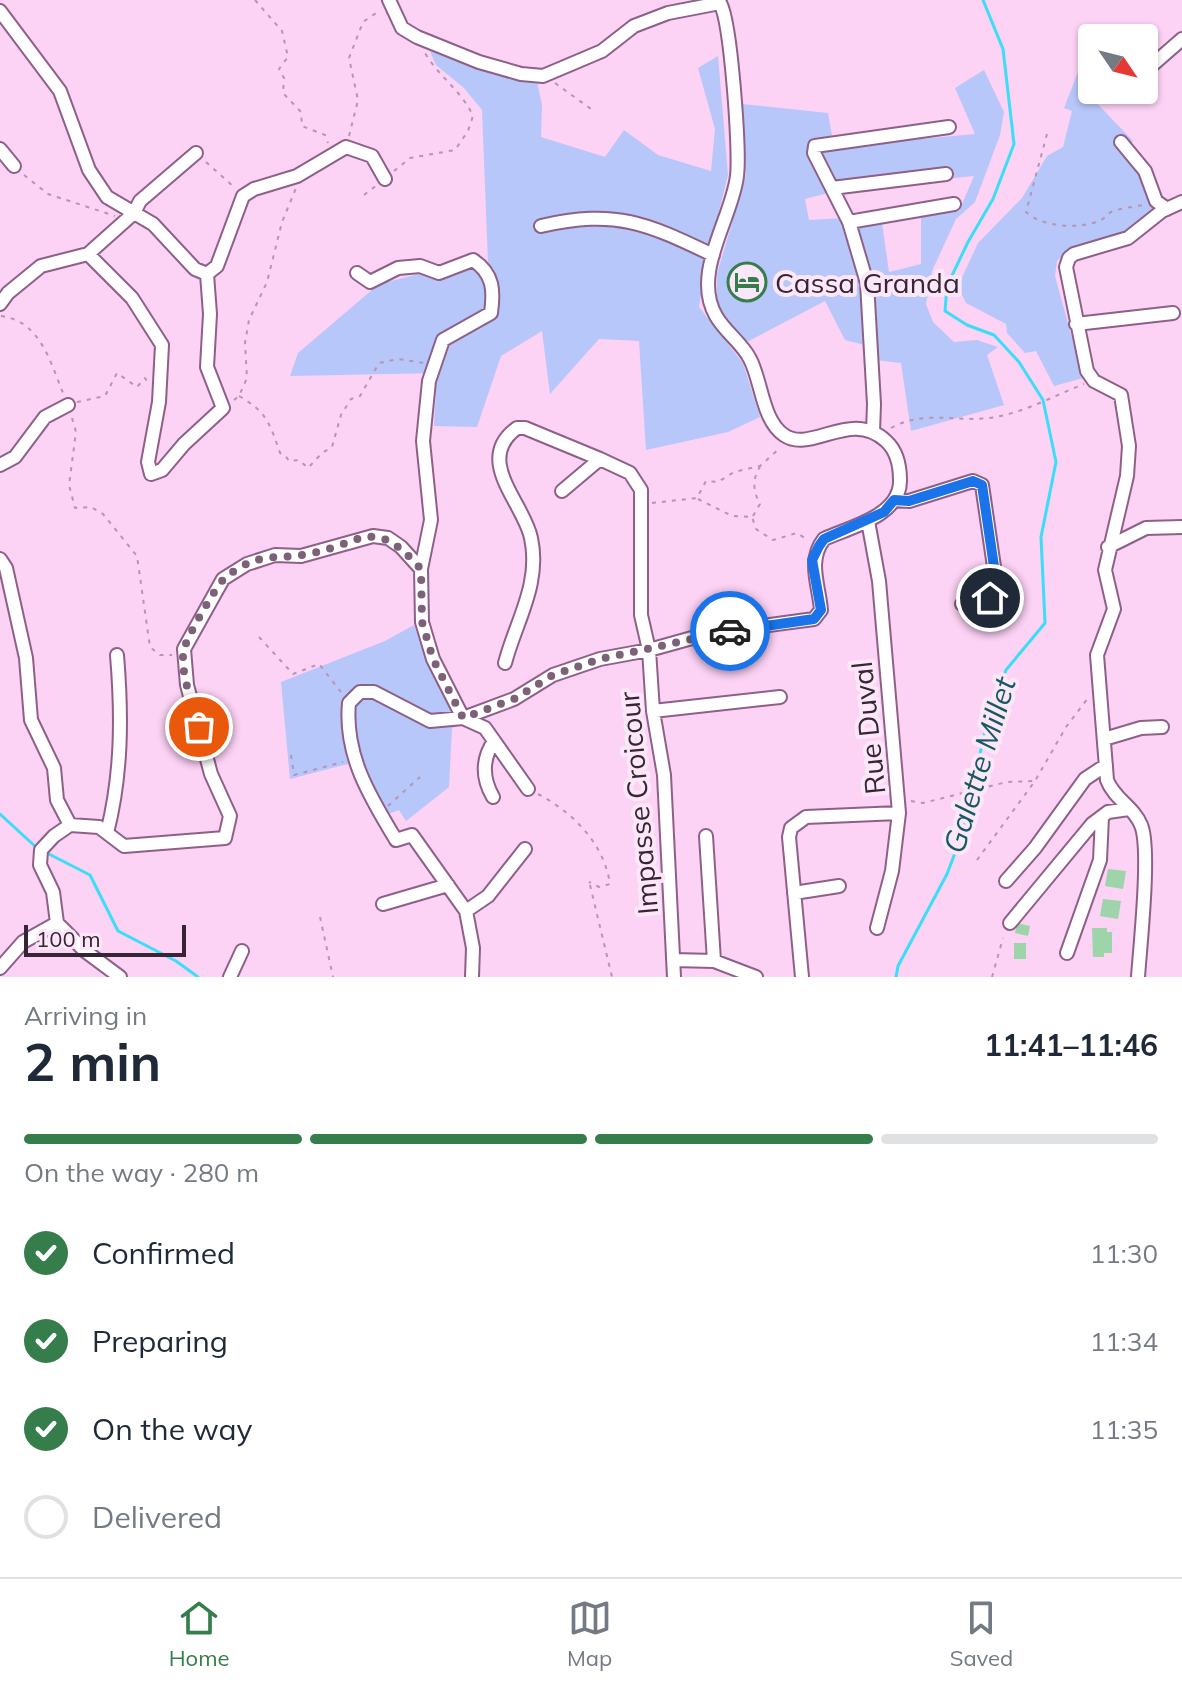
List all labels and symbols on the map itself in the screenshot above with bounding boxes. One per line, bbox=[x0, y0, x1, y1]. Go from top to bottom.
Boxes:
north arrow bbox=[1078, 24, 1158, 104]
hotel icon: Cassa Granda bbox=[726, 261, 768, 303]
place label: Cassa Granda bbox=[775, 265, 960, 300]
pin bbox=[956, 564, 1024, 632]
courier bbox=[690, 591, 770, 671]
street label: Rue Duval bbox=[844, 660, 892, 796]
water label: Galette Millet bbox=[934, 671, 1024, 858]
street label: Impasse Croicour bbox=[611, 689, 665, 916]
pin bbox=[165, 693, 233, 761]
scale bar bbox=[24, 921, 186, 957]

